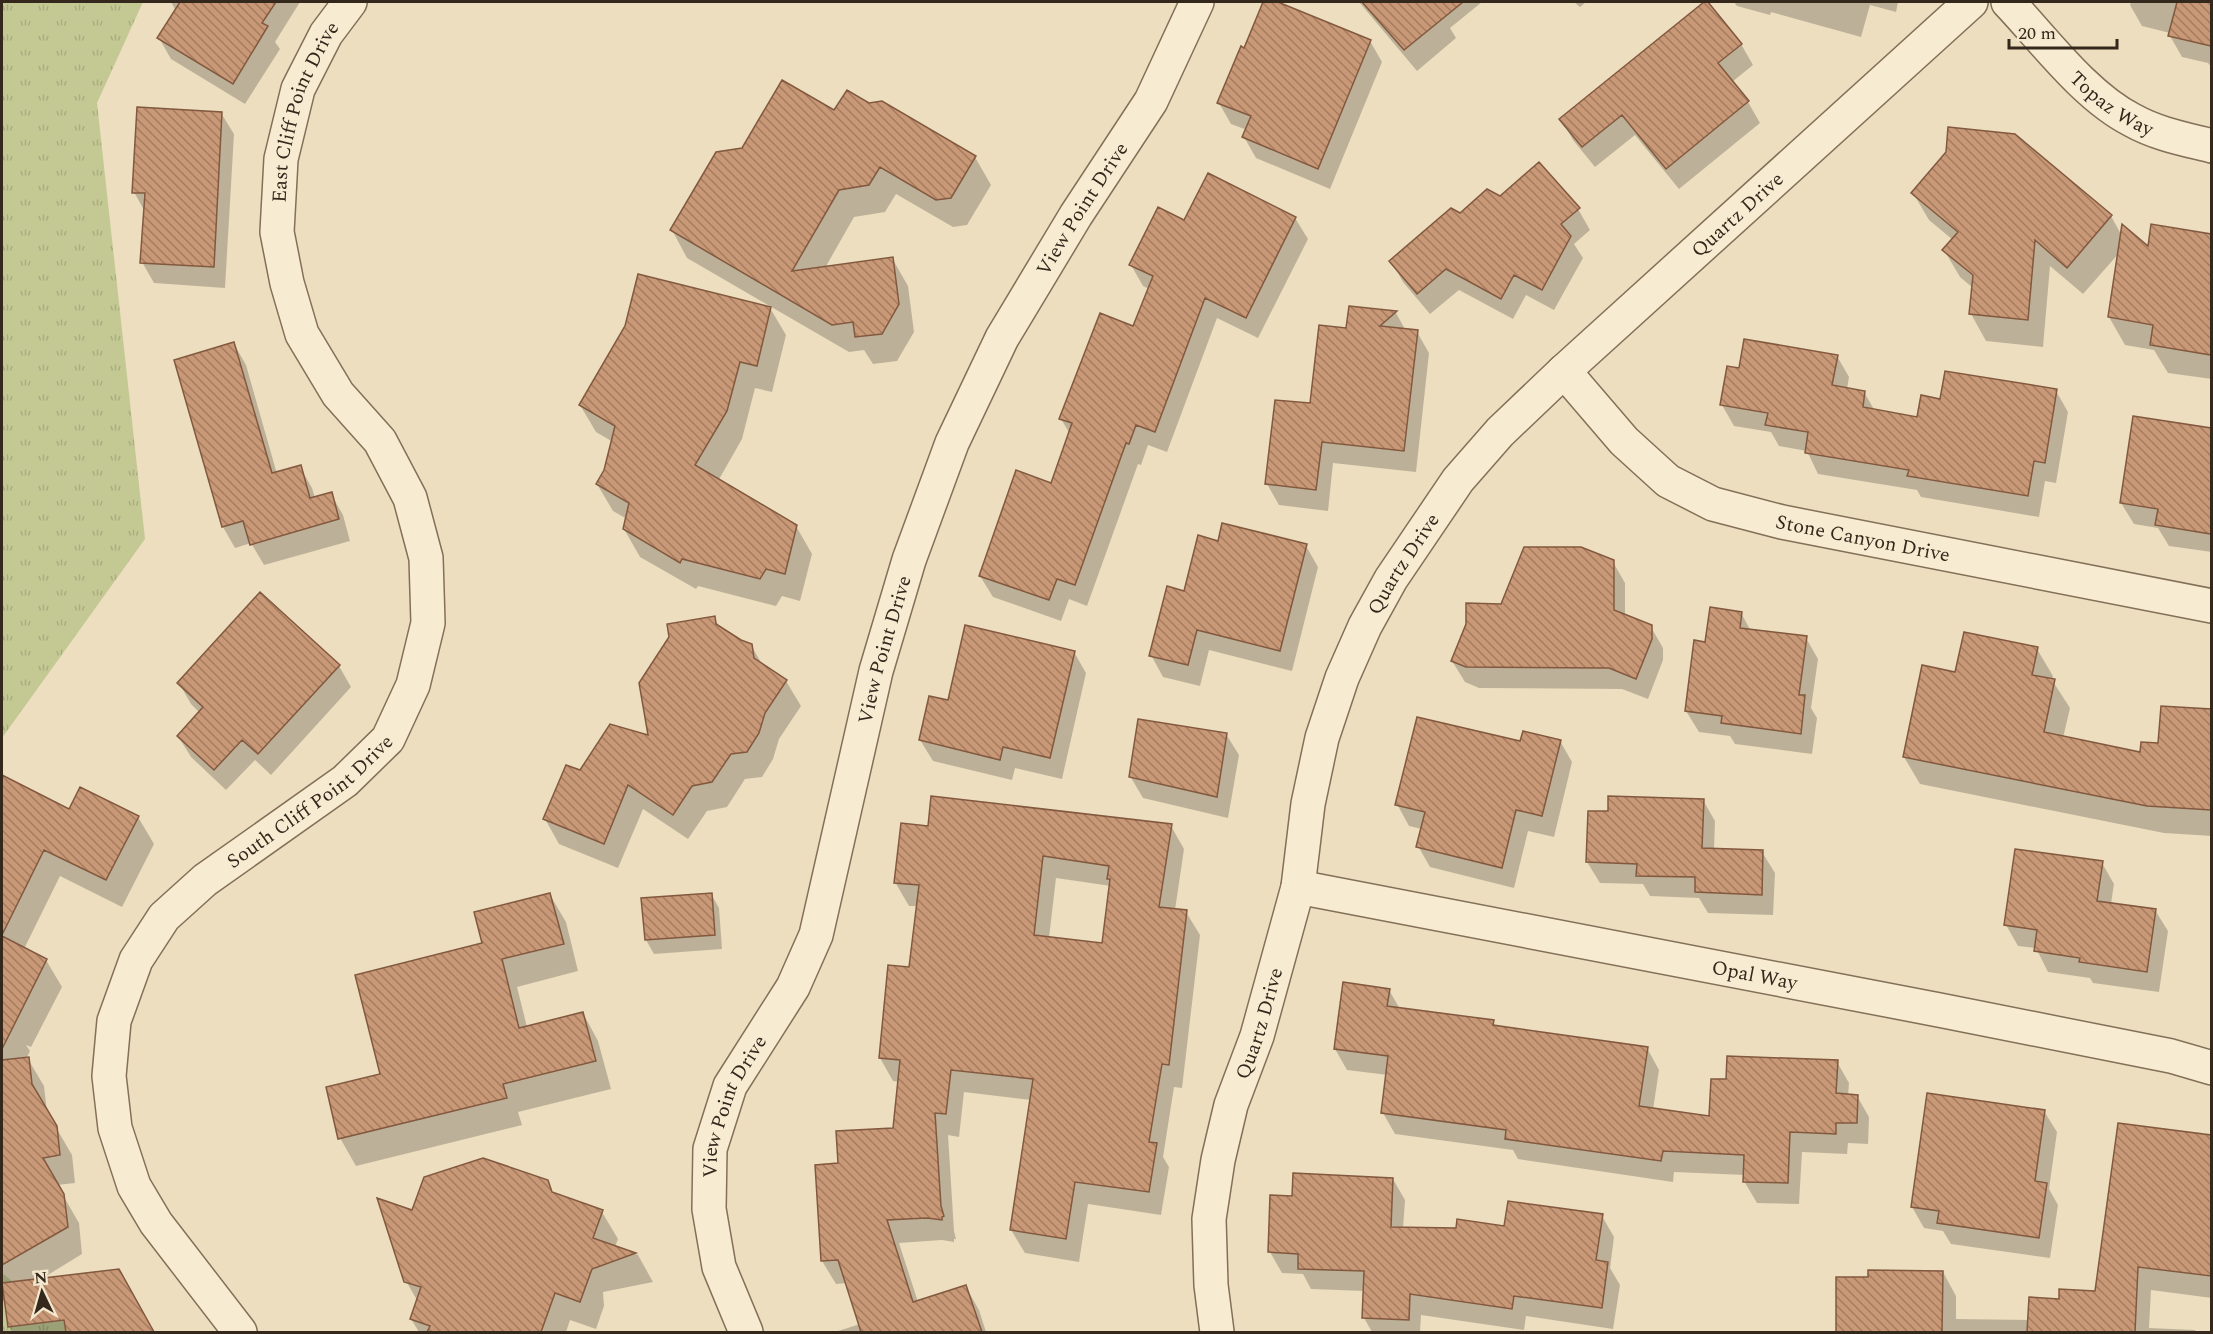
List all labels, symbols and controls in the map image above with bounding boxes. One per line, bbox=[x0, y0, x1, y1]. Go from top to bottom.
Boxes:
scale bar bbox=[2009, 12, 2117, 50]
street label: East Cliff Point Drive bbox=[265, 15, 347, 204]
text: 20 m bbox=[2018, 20, 2056, 47]
street label: Topaz Way bbox=[2062, 64, 2159, 145]
street label: View Point Drive bbox=[1029, 136, 1136, 282]
street label: Quartz Drive bbox=[1685, 165, 1791, 265]
street label: Quartz Drive bbox=[1360, 507, 1447, 621]
street label: Stone Canyon Drive bbox=[1772, 507, 1952, 570]
street label: View Point Drive bbox=[850, 572, 920, 727]
street label: South Cliff Point Drive bbox=[221, 728, 401, 876]
street label: Opal Way bbox=[1709, 953, 1801, 999]
street label: Quartz Drive bbox=[1228, 964, 1291, 1084]
street label: View Point Drive bbox=[696, 1029, 775, 1178]
north arrow bbox=[12, 1262, 72, 1322]
text: N bbox=[33, 1266, 48, 1291]

